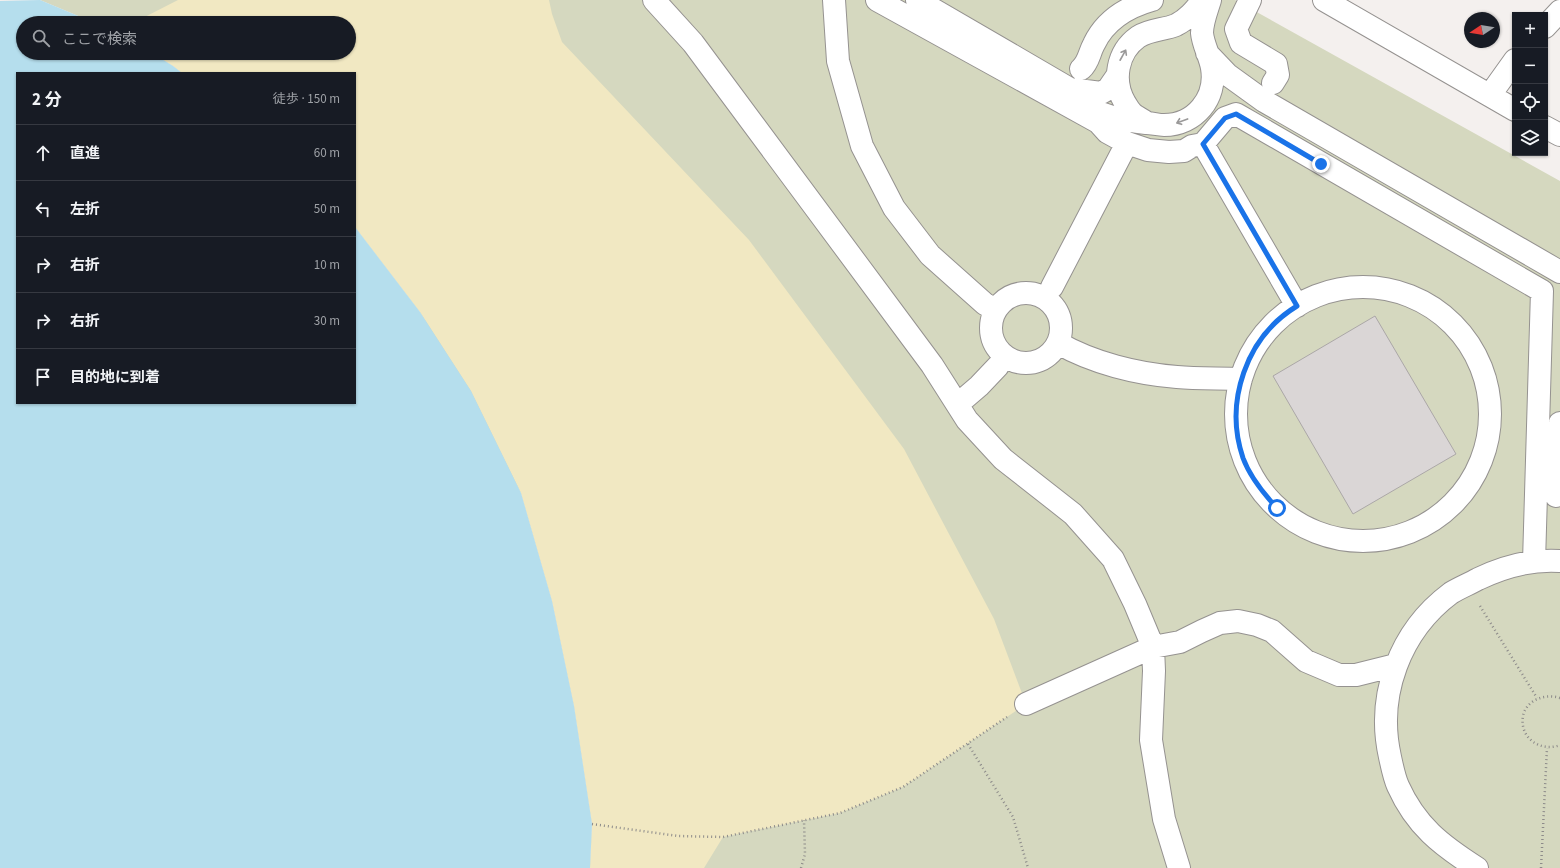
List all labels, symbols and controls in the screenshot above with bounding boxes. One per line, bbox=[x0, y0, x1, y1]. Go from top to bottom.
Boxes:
north arrow bbox=[1464, 12, 1500, 48]
map controls bbox=[1512, 12, 1548, 156]
button: + bbox=[1512, 12, 1548, 48]
search box bbox=[16, 16, 356, 60]
icon: search bbox=[30, 27, 52, 49]
text: ここで検索 bbox=[62, 29, 137, 50]
button: − bbox=[1512, 48, 1548, 84]
one-way arrow bbox=[1120, 49, 1127, 61]
button: locate bbox=[1512, 84, 1548, 120]
text: 2 分 bbox=[32, 88, 61, 112]
text: 徒歩 · 150 m bbox=[273, 90, 340, 108]
one-way arrow bbox=[1177, 117, 1189, 125]
button: layers bbox=[1512, 120, 1548, 156]
icon: ahead bbox=[32, 142, 54, 164]
text: 直進 bbox=[70, 143, 100, 164]
text: 60 m bbox=[314, 144, 340, 162]
route end bbox=[1312, 155, 1330, 173]
icon: left bbox=[32, 198, 54, 220]
text: 左折 bbox=[70, 199, 100, 220]
text: 50 m bbox=[314, 200, 340, 218]
icon: right bbox=[32, 254, 54, 276]
text: 右折 bbox=[70, 255, 100, 276]
text: 10 m bbox=[314, 256, 340, 274]
icon: right bbox=[32, 310, 54, 332]
text: 右折 bbox=[70, 311, 100, 332]
text: 30 m bbox=[314, 312, 340, 330]
icon: arrive bbox=[32, 366, 54, 388]
text: 目的地に到着 bbox=[70, 367, 160, 388]
route start bbox=[1268, 499, 1286, 517]

